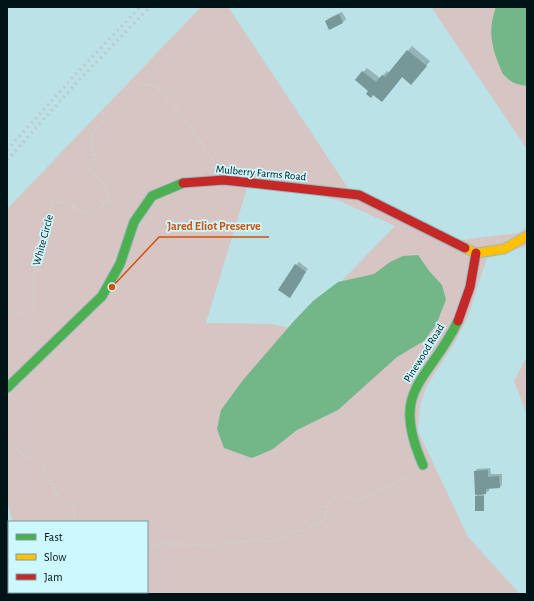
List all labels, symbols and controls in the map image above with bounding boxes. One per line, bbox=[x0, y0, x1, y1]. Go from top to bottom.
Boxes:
street label: Mulberry Farms Road bbox=[215, 164, 307, 182]
street label: White Circle bbox=[31, 213, 55, 267]
callout: Jared Eliot Preserve bbox=[159, 213, 269, 237]
text: Jared Eliot Preserve bbox=[167, 220, 261, 232]
street label: Pinewood Road bbox=[402, 322, 446, 384]
legend bbox=[8, 521, 148, 593]
text: Fast bbox=[44, 531, 63, 543]
text: Slow bbox=[44, 551, 66, 563]
text: Jam bbox=[44, 571, 63, 583]

